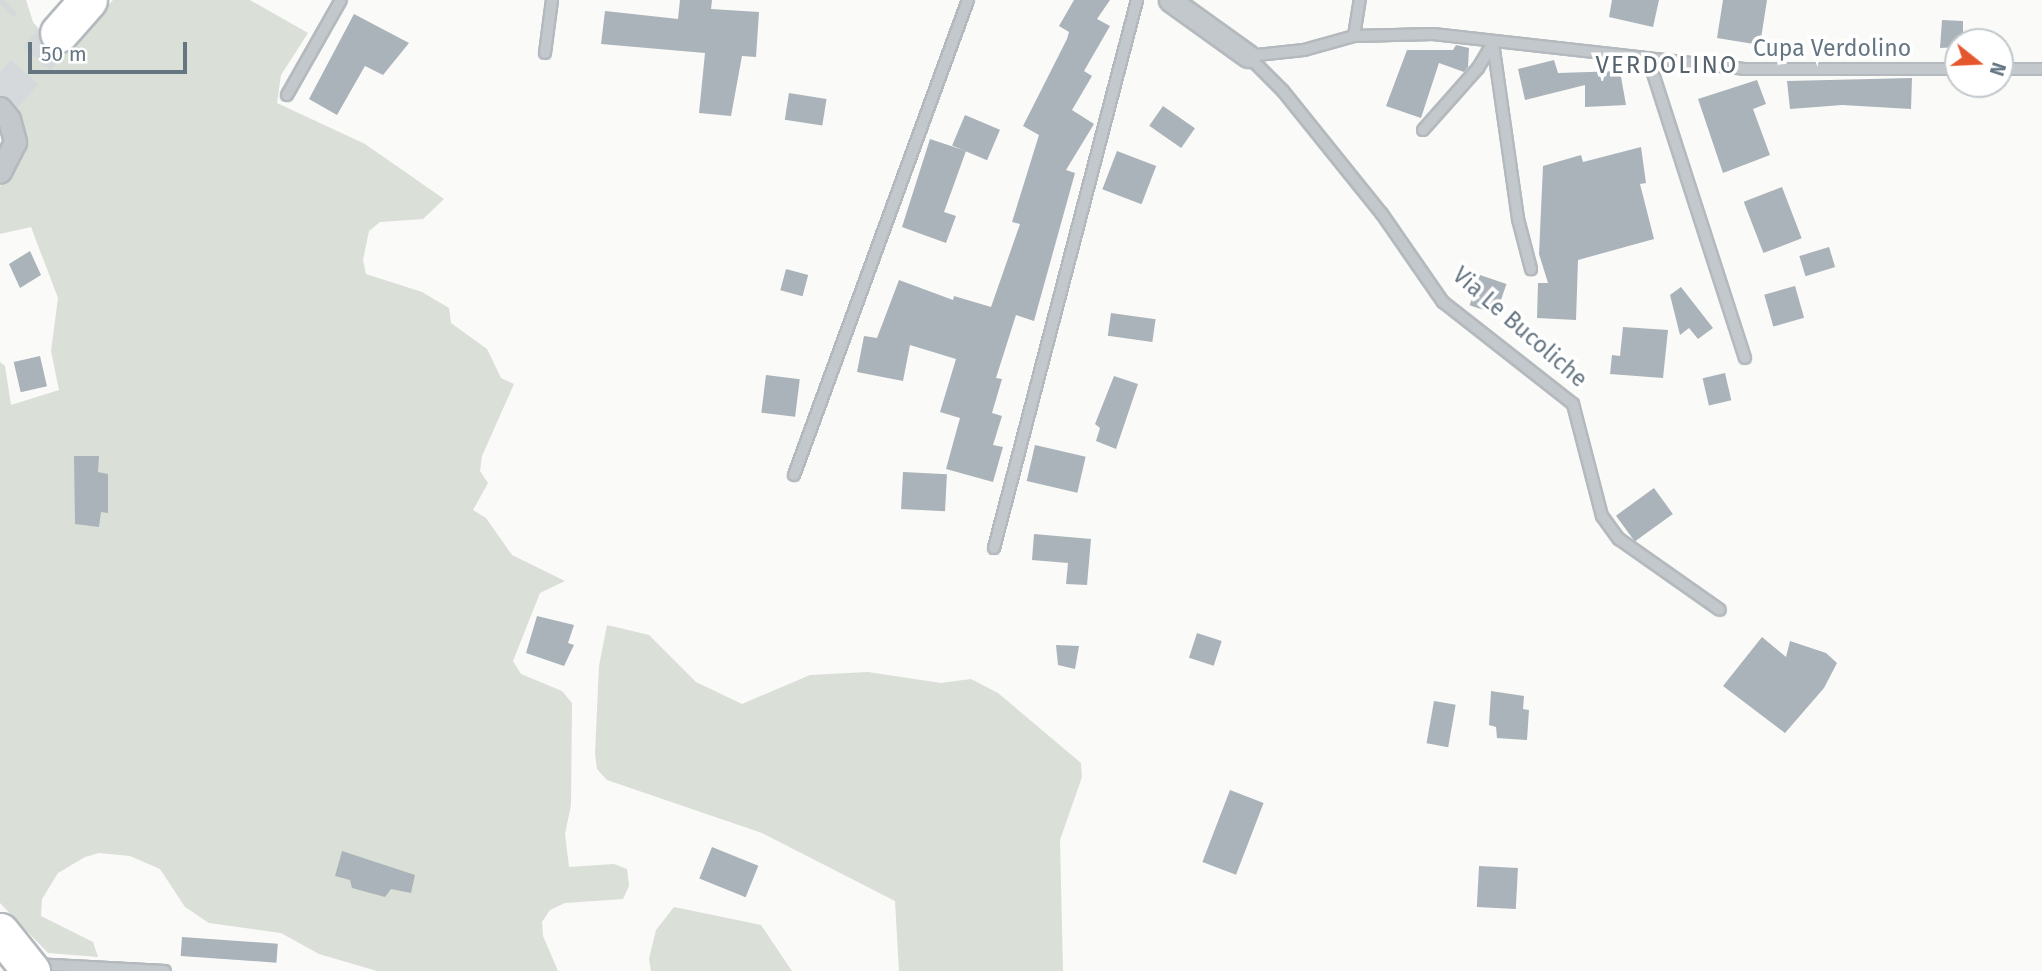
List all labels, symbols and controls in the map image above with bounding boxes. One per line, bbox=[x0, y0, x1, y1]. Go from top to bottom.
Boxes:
scale bar bbox=[32, 28, 191, 72]
north arrow bbox=[1944, 28, 2014, 98]
street label: Cupa Verdolino bbox=[1753, 34, 1911, 62]
text: 50 m bbox=[41, 41, 87, 67]
district label: VERDOLINO bbox=[1597, 52, 1737, 80]
text: N bbox=[1985, 59, 2010, 79]
street label: Via Le Bucoliche bbox=[1447, 261, 1593, 393]

